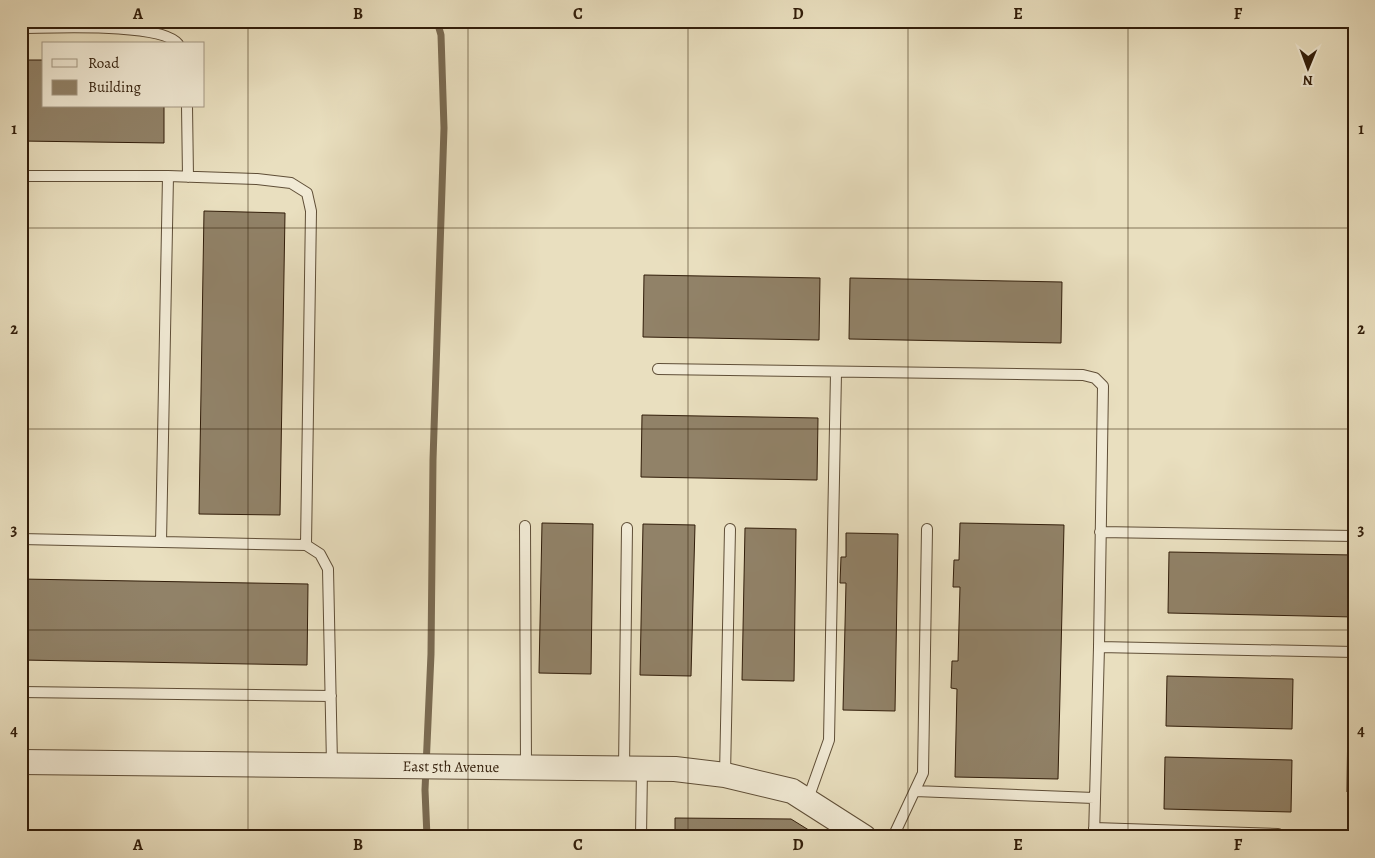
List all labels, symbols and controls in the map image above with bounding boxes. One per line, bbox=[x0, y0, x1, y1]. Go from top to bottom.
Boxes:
text: A bbox=[132, 3, 144, 25]
text: B bbox=[353, 3, 363, 25]
text: C bbox=[573, 3, 583, 25]
text: D bbox=[792, 3, 804, 25]
text: E bbox=[1013, 3, 1023, 25]
text: F bbox=[1234, 3, 1243, 25]
legend bbox=[42, 42, 205, 108]
north arrow bbox=[1282, 42, 1332, 92]
text: Road bbox=[88, 53, 120, 73]
text: N bbox=[1303, 71, 1313, 90]
text: Building bbox=[88, 77, 141, 97]
text: 1 bbox=[11, 118, 17, 140]
text: 1 bbox=[1358, 118, 1364, 140]
text: 2 bbox=[10, 318, 18, 340]
text: 2 bbox=[1357, 318, 1365, 340]
text: 3 bbox=[11, 519, 18, 541]
text: 3 bbox=[1358, 519, 1365, 541]
text: 4 bbox=[10, 720, 18, 742]
text: 4 bbox=[1357, 720, 1365, 742]
street label: East 5th Avenue bbox=[403, 756, 500, 777]
text: A bbox=[132, 834, 144, 856]
text: B bbox=[353, 834, 363, 856]
text: C bbox=[573, 834, 583, 856]
text: D bbox=[792, 834, 804, 856]
text: E bbox=[1013, 834, 1023, 856]
text: F bbox=[1234, 834, 1243, 856]

